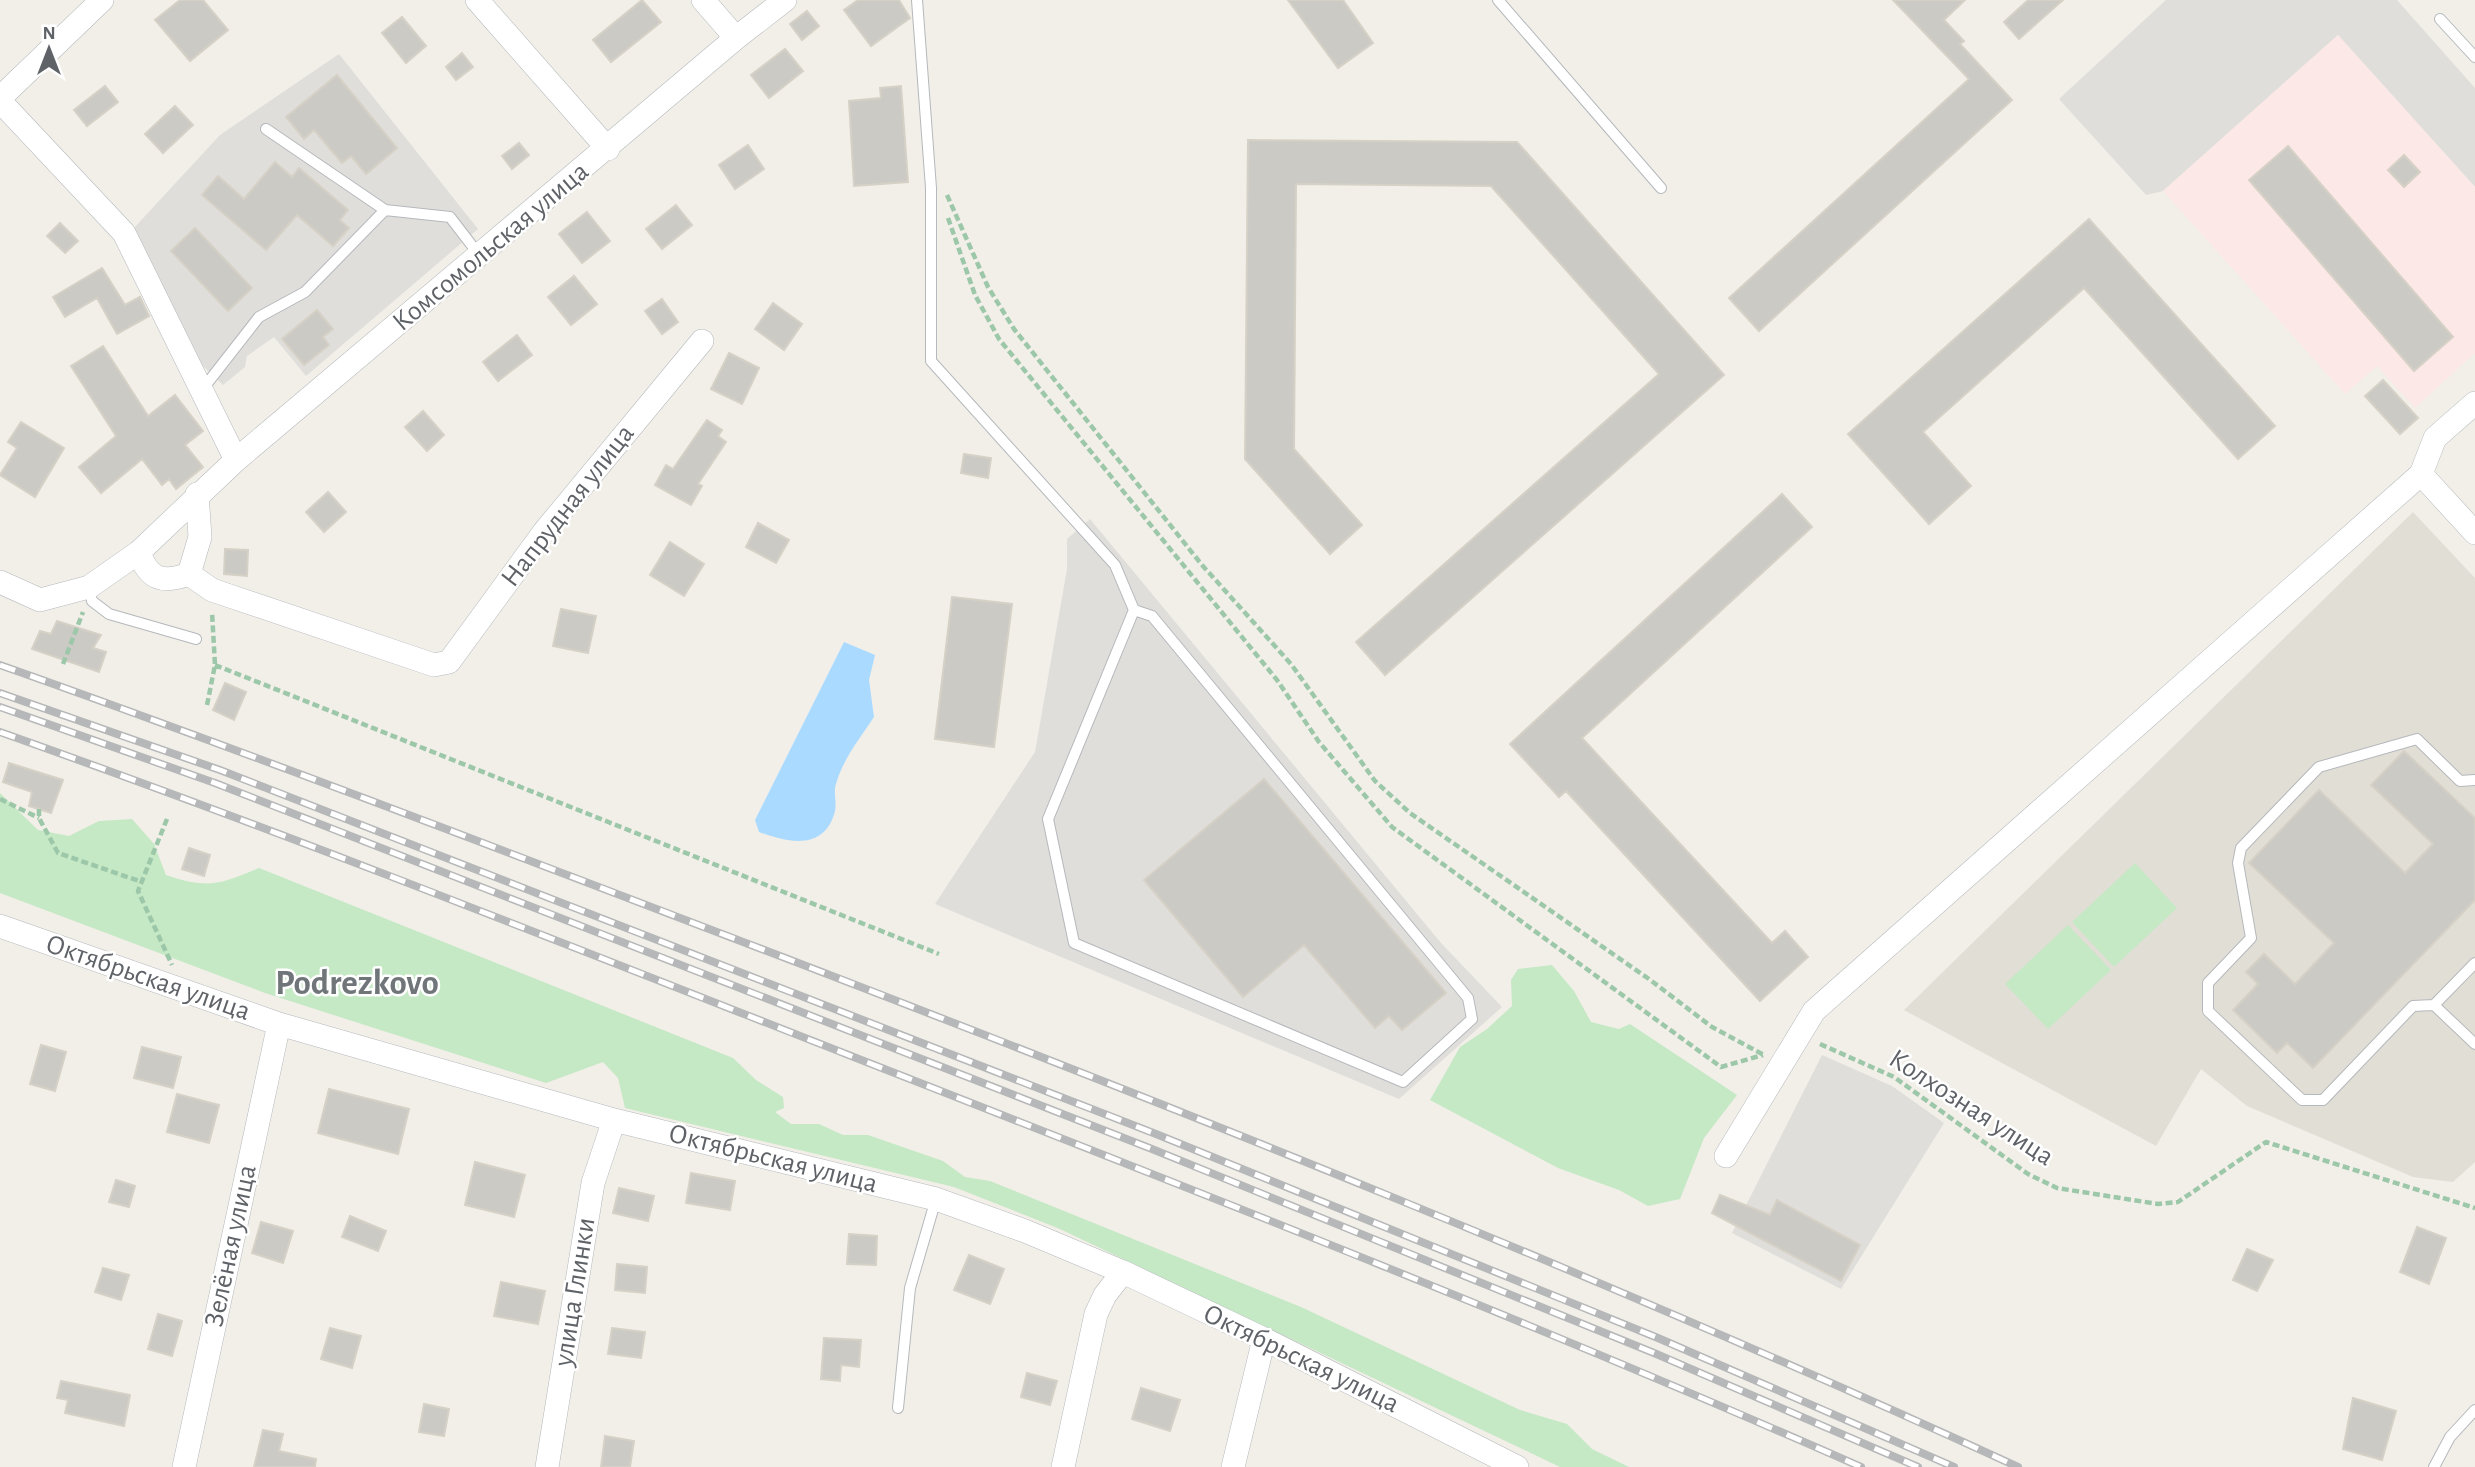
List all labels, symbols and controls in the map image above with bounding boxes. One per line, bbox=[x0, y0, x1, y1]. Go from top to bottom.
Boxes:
north arrow bbox=[14, 14, 84, 84]
text: N bbox=[42, 24, 56, 43]
street label: Комсомольская улица bbox=[388, 157, 594, 337]
street label: Напрудная улица bbox=[496, 419, 640, 592]
street label: Октябрьская улица bbox=[42, 930, 254, 1026]
district label: Podrezkovo bbox=[275, 966, 439, 1001]
street label: Колхозная улица bbox=[1884, 1044, 2059, 1172]
street label: Октябрьская улица bbox=[666, 1119, 881, 1199]
street label: Зелёная улица bbox=[200, 1162, 262, 1330]
street label: улица Глинки bbox=[549, 1216, 601, 1369]
street label: Октябрьская улица bbox=[1199, 1299, 1404, 1419]

